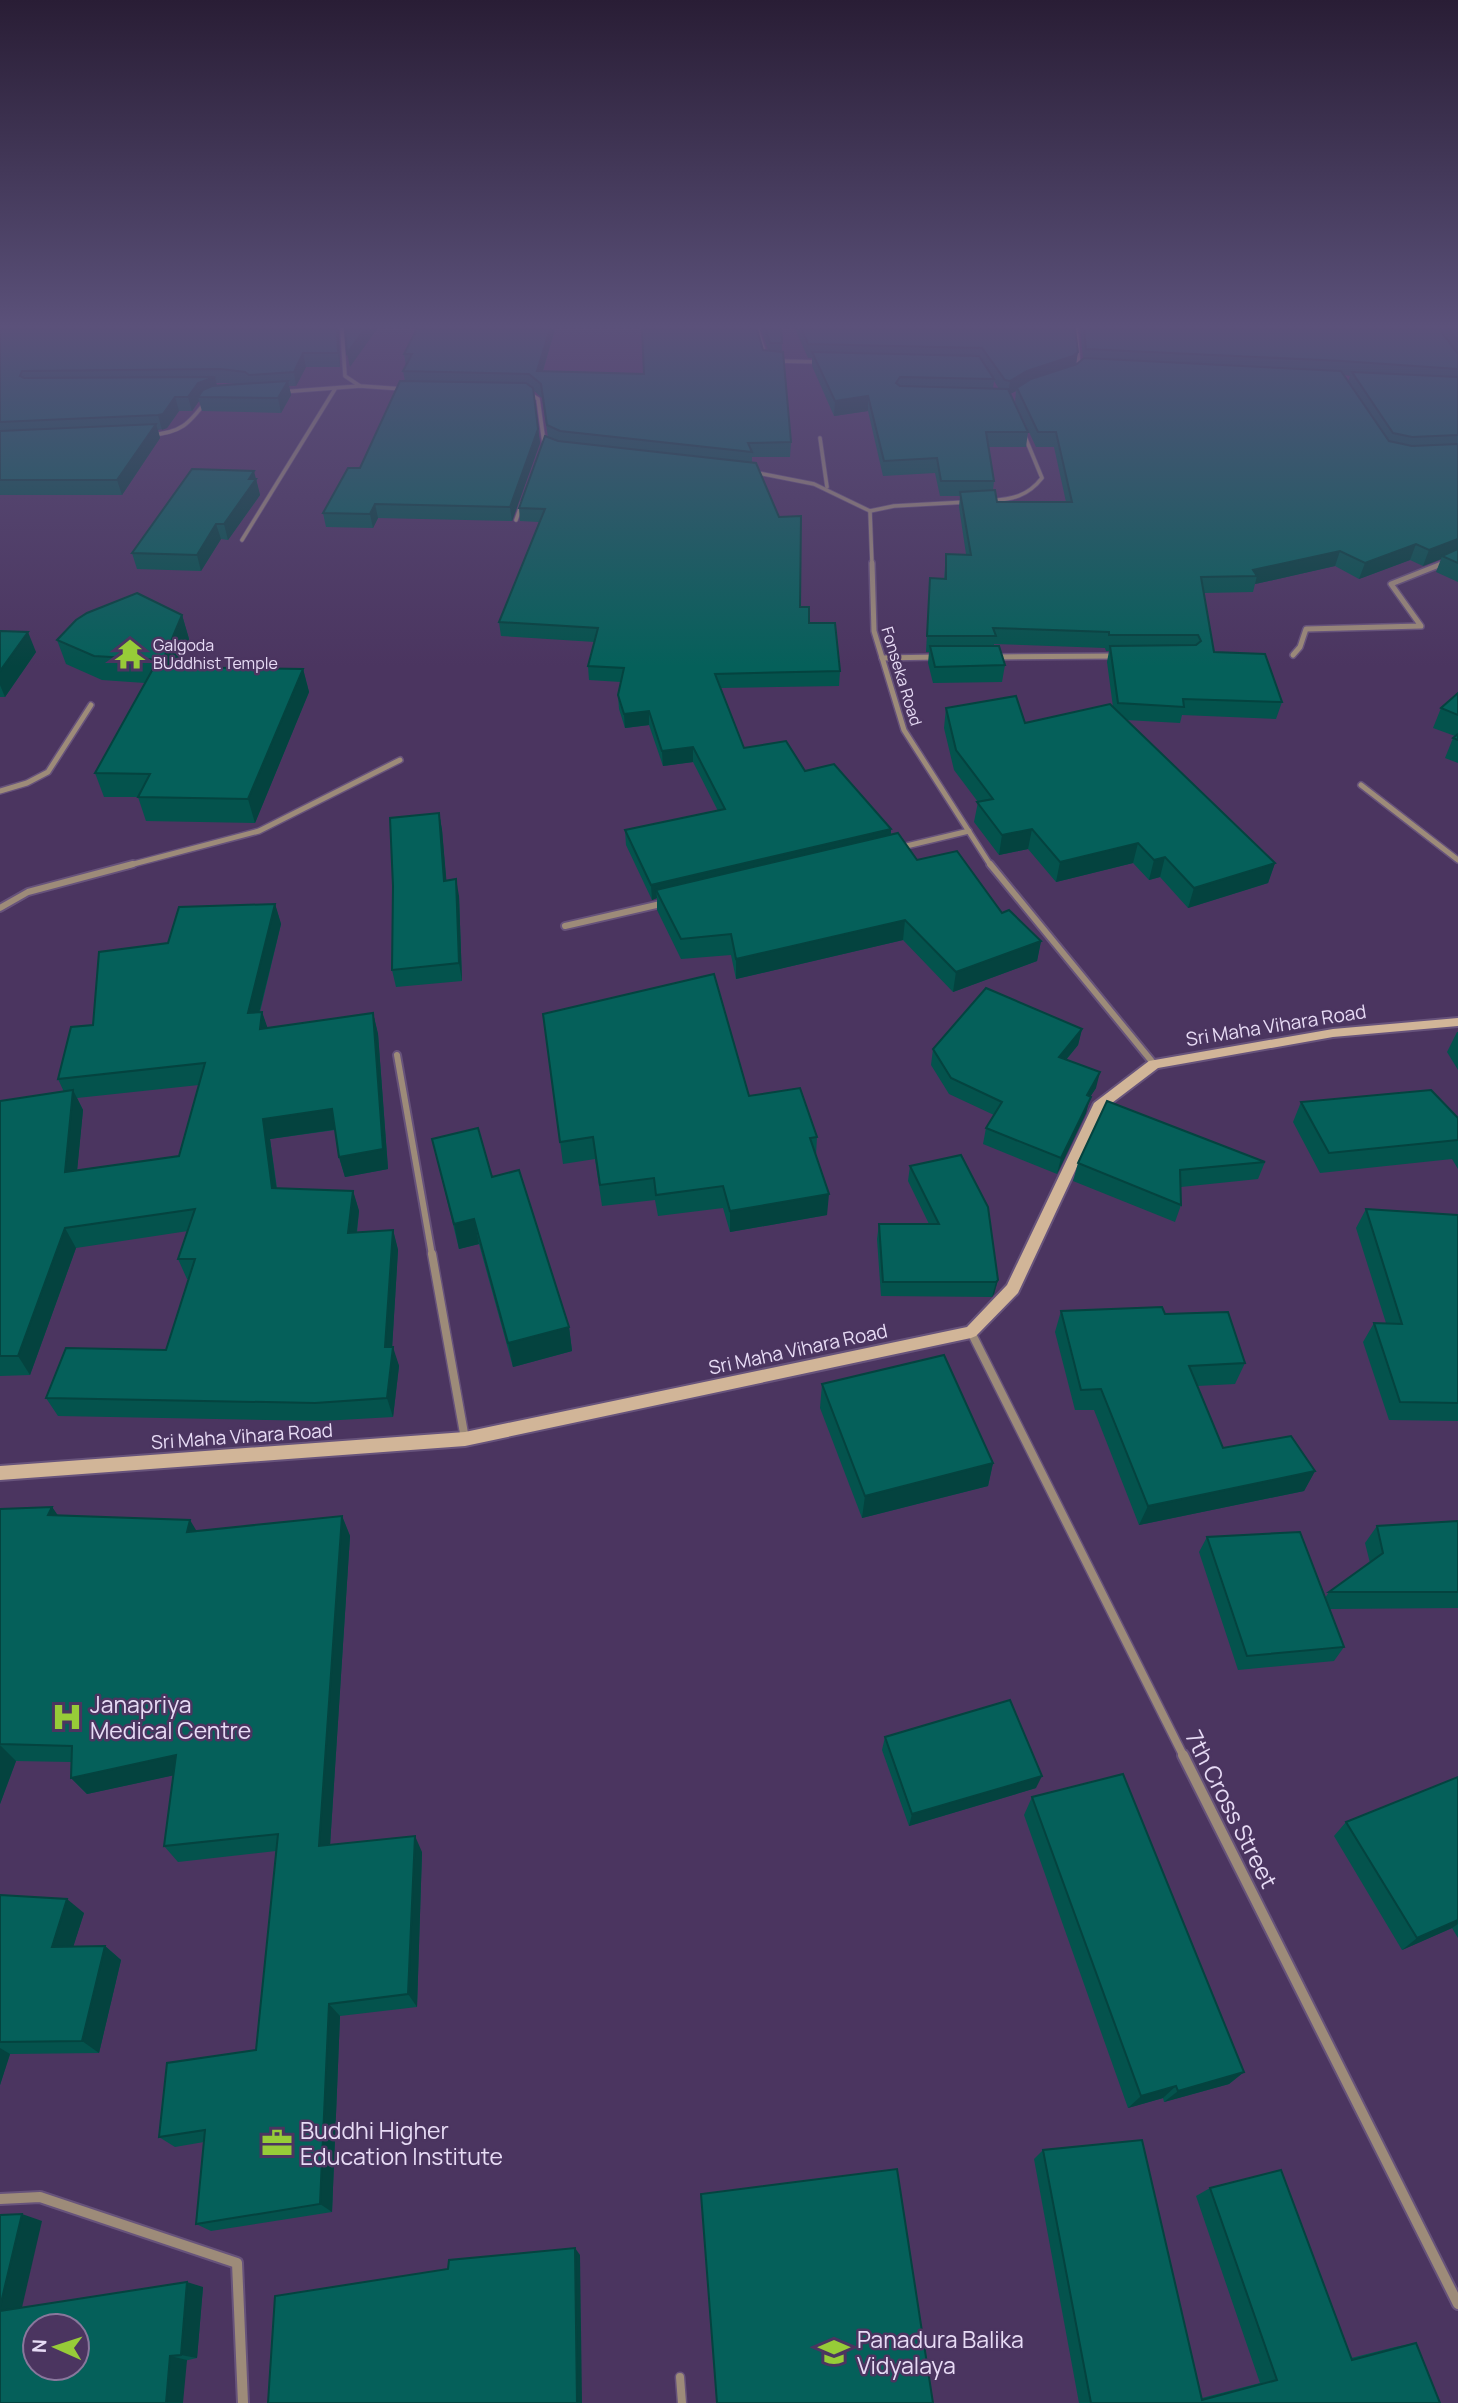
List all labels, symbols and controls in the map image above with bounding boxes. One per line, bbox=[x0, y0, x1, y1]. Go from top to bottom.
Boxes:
street label: Fonseka Road bbox=[876, 624, 928, 728]
place label: Galgoda BUddhist Temple bbox=[153, 634, 278, 674]
temple icon: Galgoda BUddhist Temple bbox=[113, 637, 147, 671]
street label: Sri Maha Vihara Road bbox=[1184, 998, 1368, 1052]
street label: Sri Maha Vihara Road bbox=[706, 1317, 890, 1381]
street label: Sri Maha Vihara Road bbox=[150, 1417, 334, 1455]
place label: Janapriya Medical Centre bbox=[90, 1688, 251, 1746]
hospital icon: Janapriya Medical Centre bbox=[50, 1700, 84, 1734]
street label: 7th Cross Street bbox=[1178, 1725, 1286, 1893]
place label: Buddhi Higher Education Institute bbox=[300, 2114, 503, 2172]
office icon: Buddhi Higher Education Institute bbox=[260, 2126, 294, 2160]
north arrow bbox=[21, 2312, 91, 2382]
place label: Panadura Balika Vidyalaya bbox=[857, 2323, 1024, 2381]
school or university icon: Panadura Balika Vidyalaya bbox=[817, 2335, 851, 2369]
text: N bbox=[26, 2339, 52, 2354]

